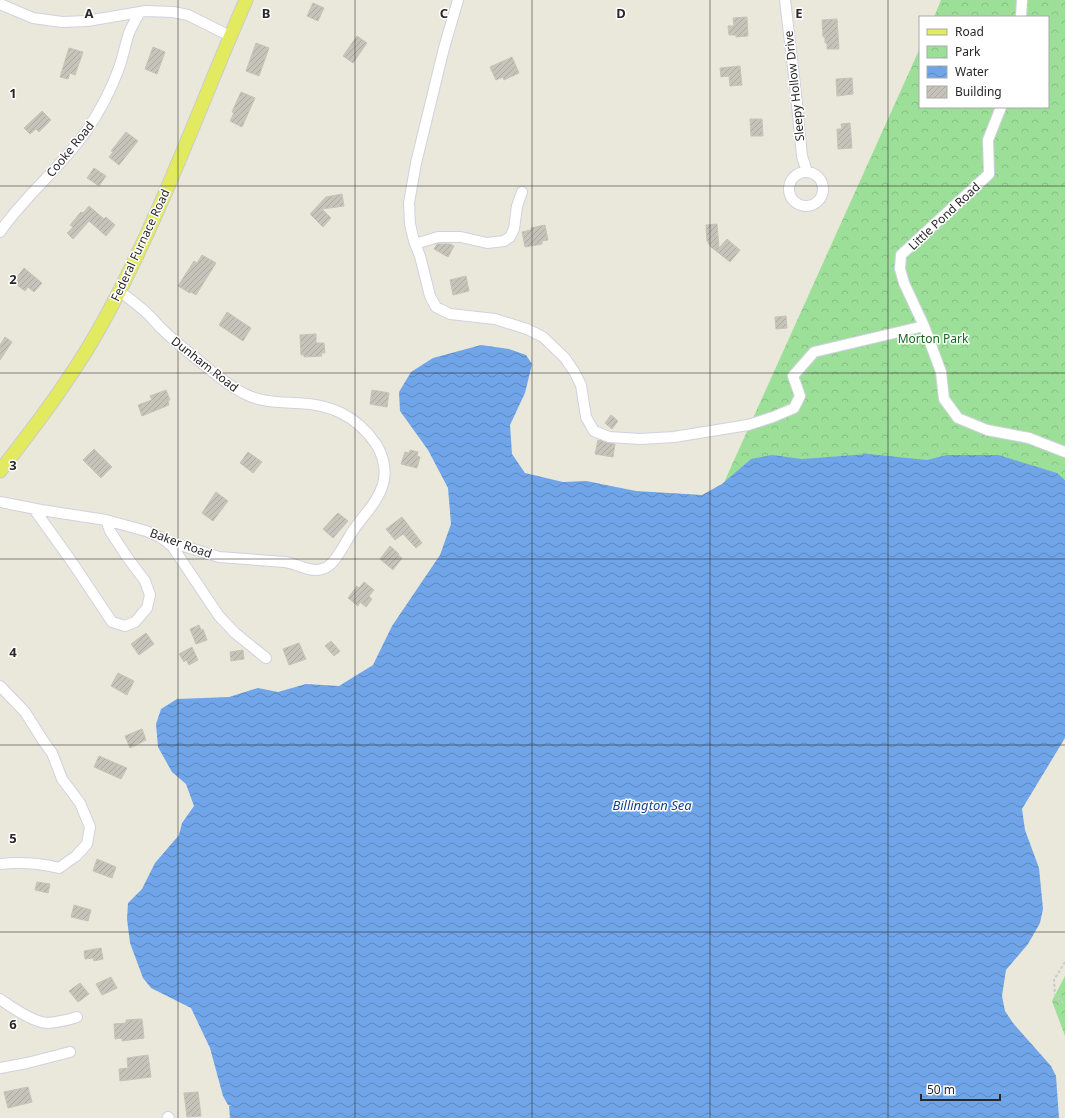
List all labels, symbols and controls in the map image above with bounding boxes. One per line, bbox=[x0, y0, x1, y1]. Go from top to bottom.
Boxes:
text: A bbox=[85, 4, 94, 22]
text: B bbox=[262, 4, 270, 22]
text: C bbox=[440, 4, 448, 22]
text: D bbox=[616, 4, 626, 22]
text: E bbox=[795, 4, 803, 22]
legend bbox=[919, 16, 1049, 108]
text: Road bbox=[955, 23, 984, 40]
street label: Sleepy Hollow Drive bbox=[780, 30, 808, 142]
text: Park bbox=[955, 43, 981, 60]
text: Water bbox=[955, 63, 989, 80]
text: Building bbox=[955, 83, 1002, 100]
text: 1 bbox=[9, 84, 17, 102]
street label: Cooke Road bbox=[42, 118, 98, 180]
street label: Little Pond Road bbox=[904, 178, 984, 254]
street label: Federal Furnace Road bbox=[107, 186, 173, 304]
text: 2 bbox=[9, 270, 17, 288]
park label: Morton Park bbox=[898, 330, 969, 347]
street label: Dunham Road bbox=[168, 332, 242, 396]
text: 3 bbox=[9, 456, 17, 474]
street label: Baker Road bbox=[148, 524, 214, 562]
text: 4 bbox=[9, 643, 17, 661]
water label: Billington Sea bbox=[612, 796, 692, 814]
text: 5 bbox=[9, 829, 17, 847]
text: 6 bbox=[9, 1015, 17, 1033]
scale bar bbox=[921, 1076, 1000, 1102]
text: 50 m bbox=[927, 1081, 955, 1098]

